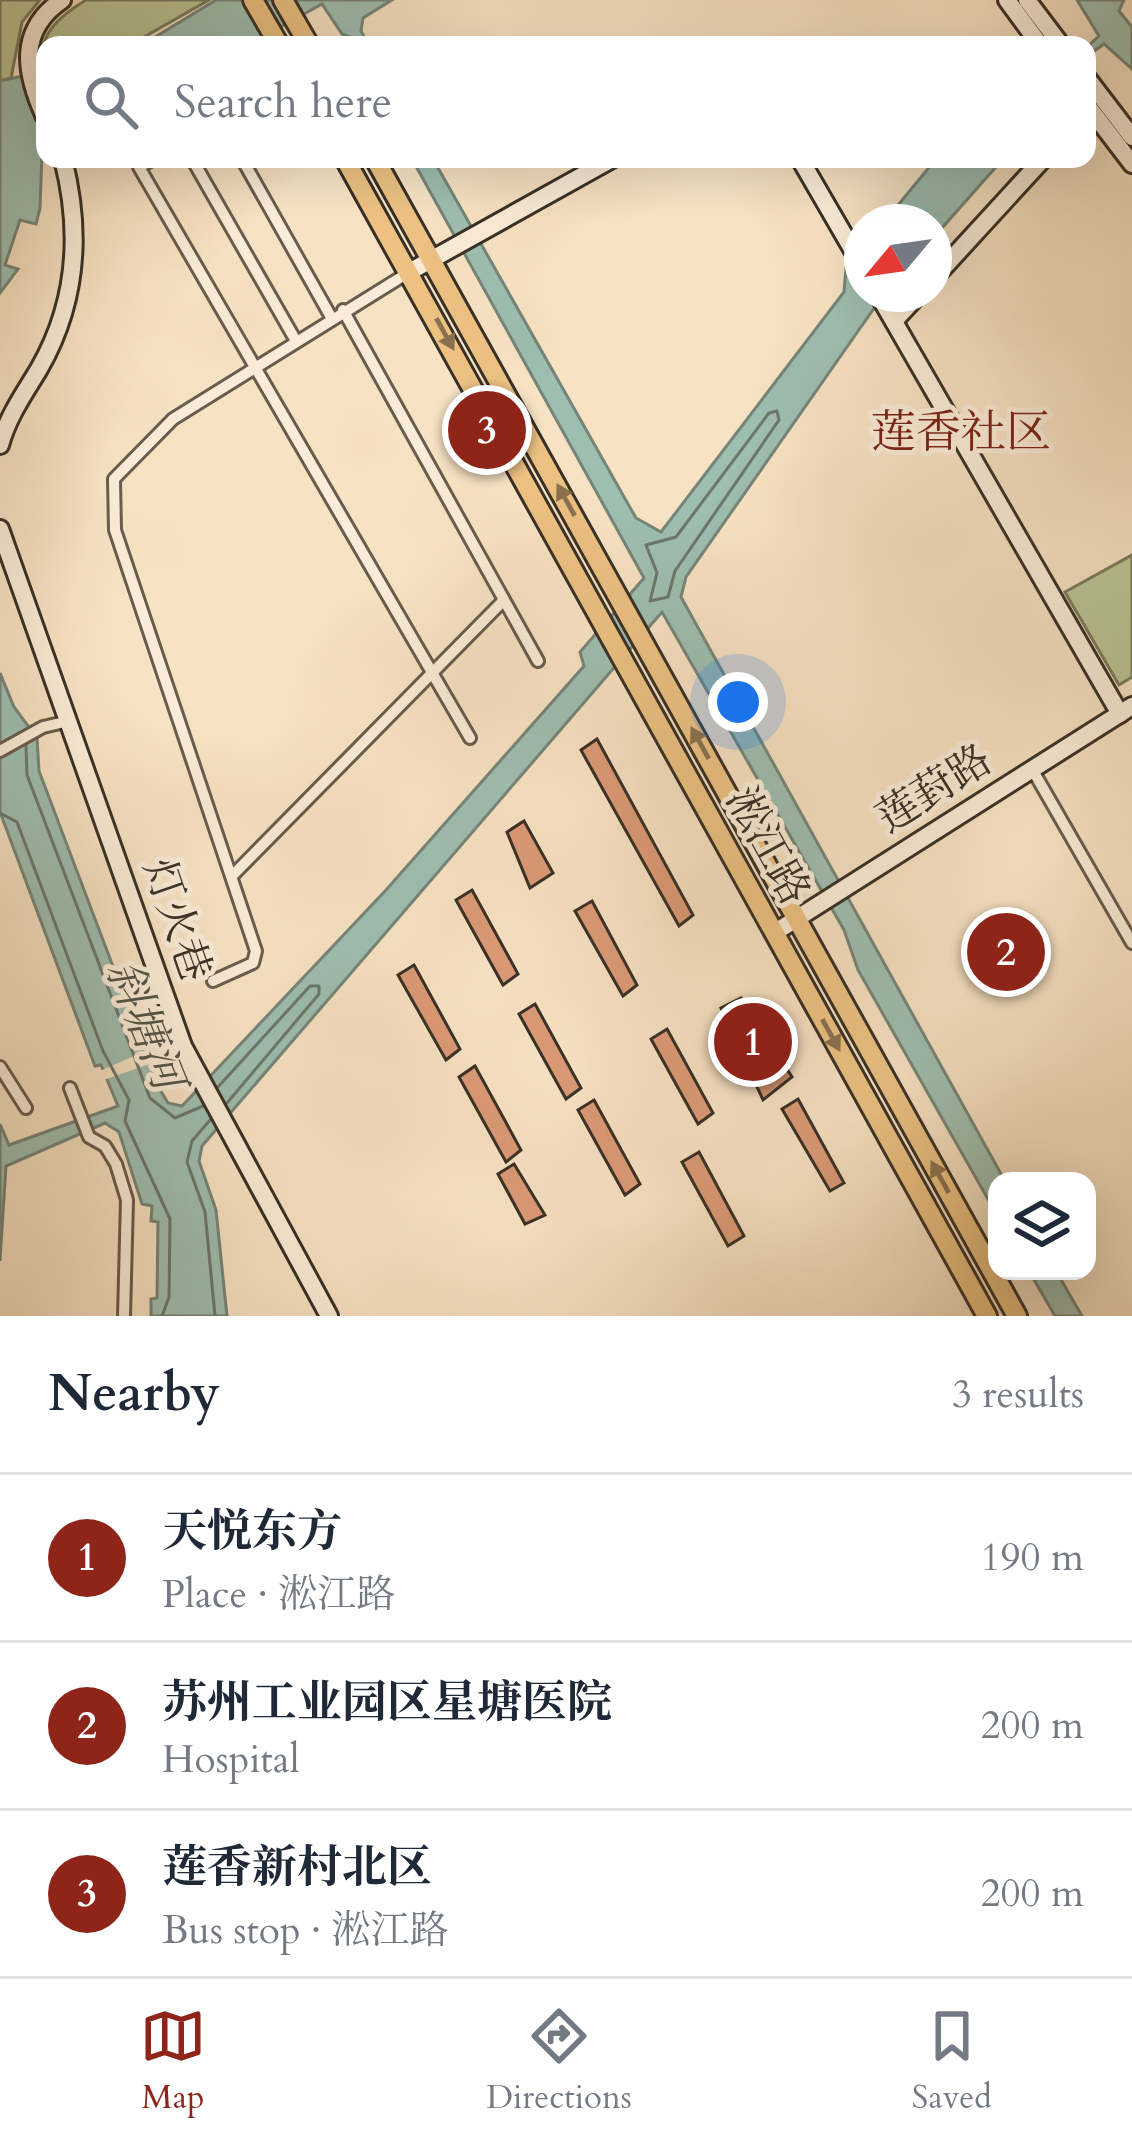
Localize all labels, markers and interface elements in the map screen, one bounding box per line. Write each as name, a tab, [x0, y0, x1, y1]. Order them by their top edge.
search box	[36, 36, 1096, 168]
icon: search	[78, 69, 144, 135]
text: Search here	[174, 72, 392, 133]
north arrow	[844, 204, 952, 312]
one-way arrow	[434, 316, 455, 351]
pin: 3	[448, 385, 526, 475]
district label: 莲香社区	[871, 402, 1051, 463]
one-way arrow	[556, 483, 577, 518]
your location	[708, 672, 768, 732]
one-way arrow	[690, 726, 711, 761]
street label: 莲葑路	[865, 731, 1003, 847]
street label: 淞江路	[713, 777, 823, 915]
street label: 灯火巷	[130, 851, 224, 989]
pin: 2	[967, 907, 1045, 997]
water label: 斜塘河	[91, 951, 201, 1105]
pin: 1	[714, 997, 792, 1087]
one-way arrow	[820, 1018, 841, 1052]
one-way arrow	[930, 1160, 951, 1194]
map controls	[988, 1172, 1096, 1280]
button: layers	[988, 1172, 1096, 1280]
text: Nearby	[48, 1359, 220, 1429]
text: 3 results	[952, 1368, 1084, 1421]
text: 天悦东方	[162, 1501, 342, 1562]
text: 1	[77, 1531, 97, 1584]
text: 190 m	[981, 1531, 1084, 1584]
text: Place · 淞江路	[162, 1568, 395, 1621]
text: 苏州工业园区星塘医院	[162, 1672, 612, 1733]
text: 2	[77, 1699, 97, 1752]
text: 200 m	[981, 1699, 1084, 1752]
text: Hospital	[162, 1733, 300, 1786]
text: 莲香新村北区	[162, 1837, 432, 1898]
text: 3	[77, 1867, 97, 1920]
text: 200 m	[981, 1867, 1084, 1920]
text: Bus stop · 淞江路	[162, 1904, 448, 1957]
tab: Map	[140, 2003, 206, 2120]
tab: Directions	[486, 2003, 632, 2120]
tab: Saved	[912, 2003, 992, 2120]

